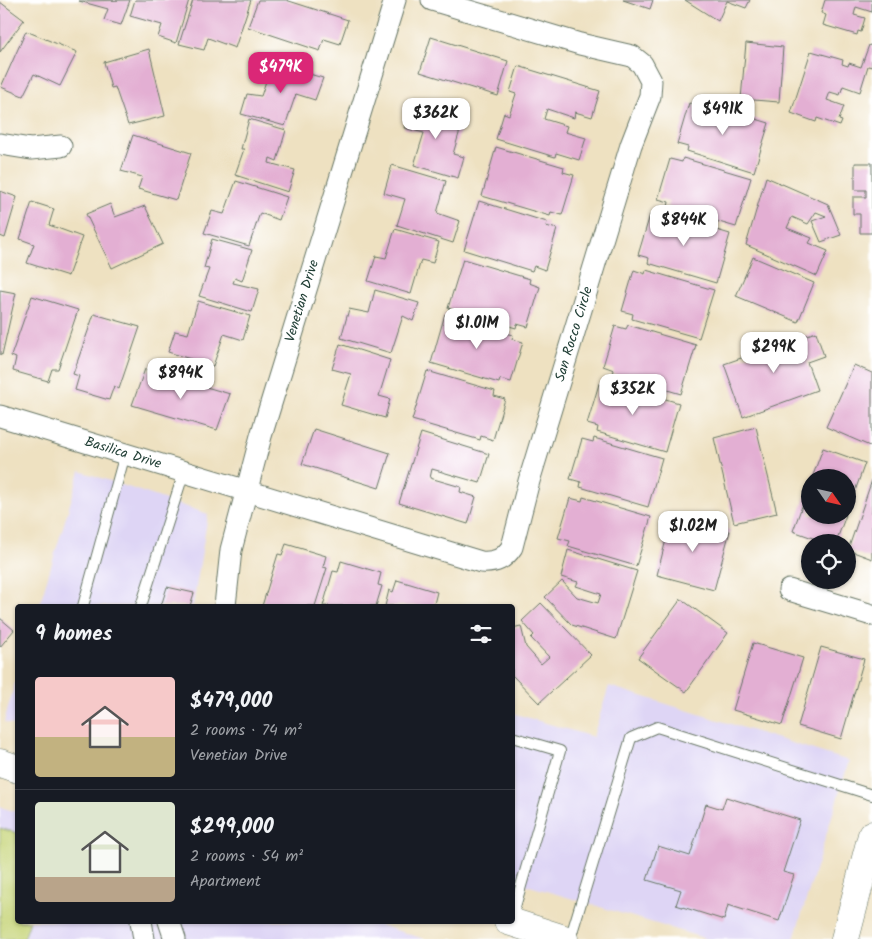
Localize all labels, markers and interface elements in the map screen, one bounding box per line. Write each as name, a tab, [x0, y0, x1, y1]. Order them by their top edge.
pin: $479K	[246, 52, 316, 94]
text: $479K	[259, 55, 303, 80]
pin: $491K	[688, 94, 758, 136]
text: $491K	[703, 97, 743, 122]
pin: $362K	[401, 98, 471, 140]
text: $362K	[413, 101, 459, 126]
pin: $844K	[649, 204, 719, 247]
text: $844K	[661, 208, 707, 233]
street label: Venetian Drive	[279, 256, 325, 345]
street label: San Rocco Circle	[549, 283, 599, 384]
pin: $1.01M	[436, 308, 518, 350]
text: $1.01M	[455, 311, 499, 336]
pin: $299K	[739, 332, 809, 374]
text: $299K	[752, 335, 796, 360]
pin: $894K	[146, 358, 216, 400]
text: $894K	[158, 361, 204, 386]
pin: $352K	[598, 374, 668, 416]
text: $352K	[610, 377, 656, 402]
street label: Basilica Drive	[82, 431, 165, 475]
north arrow	[801, 469, 856, 524]
map controls	[801, 469, 856, 589]
pin: $1.02M	[652, 510, 734, 553]
text: $1.02M	[669, 514, 717, 539]
button: locate	[801, 534, 856, 589]
text: 9 homes	[35, 618, 112, 651]
icon: filters	[467, 620, 495, 648]
text: $479,000	[190, 685, 272, 718]
icon: home	[75, 697, 135, 757]
text: 2 rooms · 74 m²	[190, 718, 302, 743]
text: Venetian Drive	[190, 743, 287, 768]
text: $299,000	[190, 811, 274, 844]
icon: home	[75, 822, 135, 882]
text: 2 rooms · 54 m²	[190, 844, 303, 869]
text: Apartment	[190, 869, 261, 894]

